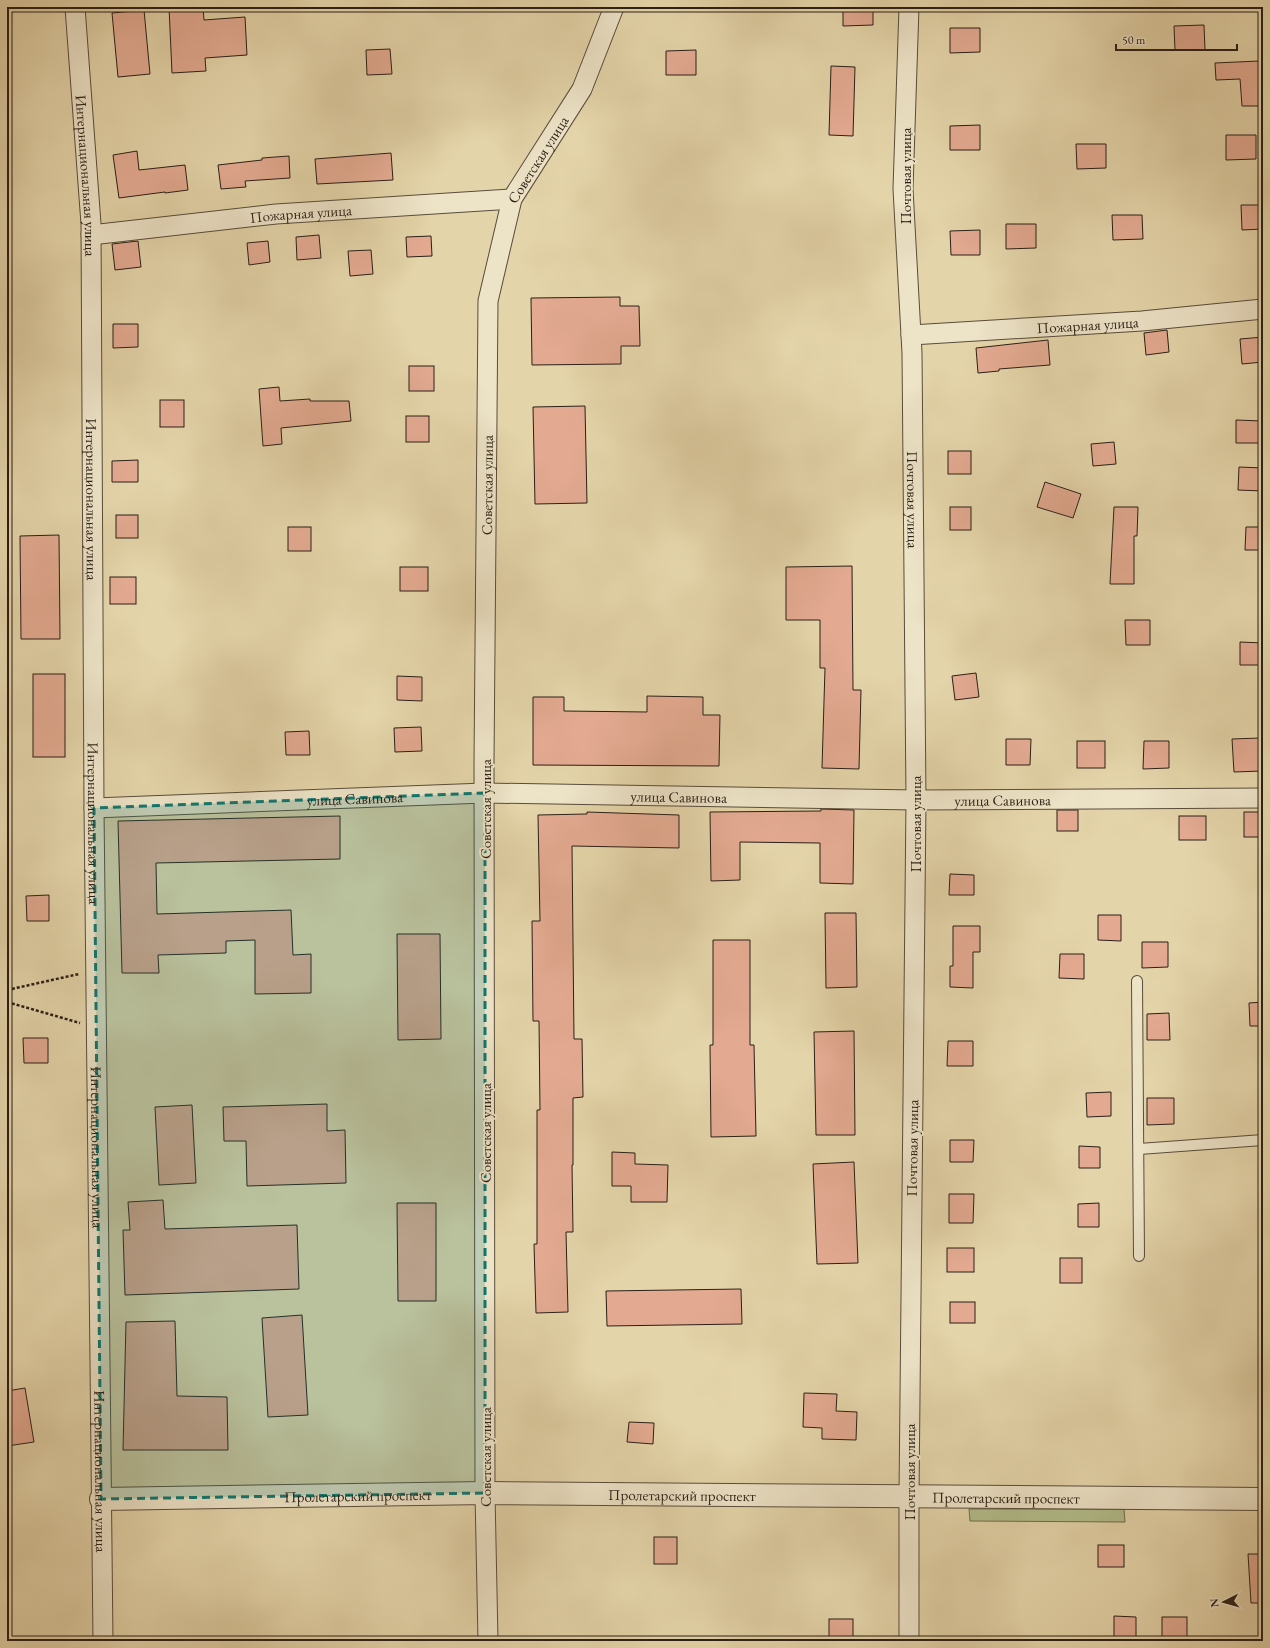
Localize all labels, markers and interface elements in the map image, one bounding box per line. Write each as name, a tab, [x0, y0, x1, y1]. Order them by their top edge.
scale bar	[1116, 26, 1237, 52]
text: 50 m	[1122, 32, 1146, 48]
street label: Интернациональная улица	[72, 94, 101, 257]
street label: Советская улица	[502, 112, 572, 207]
street label: Почтовая улица	[896, 127, 915, 225]
street label: Пожарная улица	[249, 200, 352, 226]
street label: Пожарная улица	[1036, 312, 1139, 337]
street label: Интернациональная улица	[82, 418, 102, 581]
street label: Советская улица	[476, 435, 496, 535]
street label: Почтовая улица	[903, 451, 923, 548]
street label: Интернациональная улица	[84, 742, 105, 905]
street label: Советская улица	[476, 759, 495, 859]
street label: Почтовая улица	[906, 775, 925, 873]
street label: улица Савинова	[630, 786, 727, 806]
street label: улица Савинова	[306, 787, 403, 809]
street label: улица Савинова	[954, 790, 1051, 809]
street label: Интернациональная улица	[87, 1066, 108, 1229]
street label: Советская улица	[476, 1083, 495, 1183]
street label: Почтовая улица	[902, 1099, 922, 1197]
street label: Интернациональная улица	[91, 1390, 112, 1553]
street label: Советская улица	[476, 1407, 495, 1507]
street label: Почтовая улица	[900, 1423, 919, 1521]
street label: Пролетарский проспект	[284, 1484, 432, 1506]
street label: Пролетарский проспект	[608, 1484, 756, 1505]
street label: Пролетарский проспект	[932, 1487, 1080, 1507]
north arrow	[1204, 1582, 1244, 1622]
text: N	[1207, 1598, 1221, 1608]

